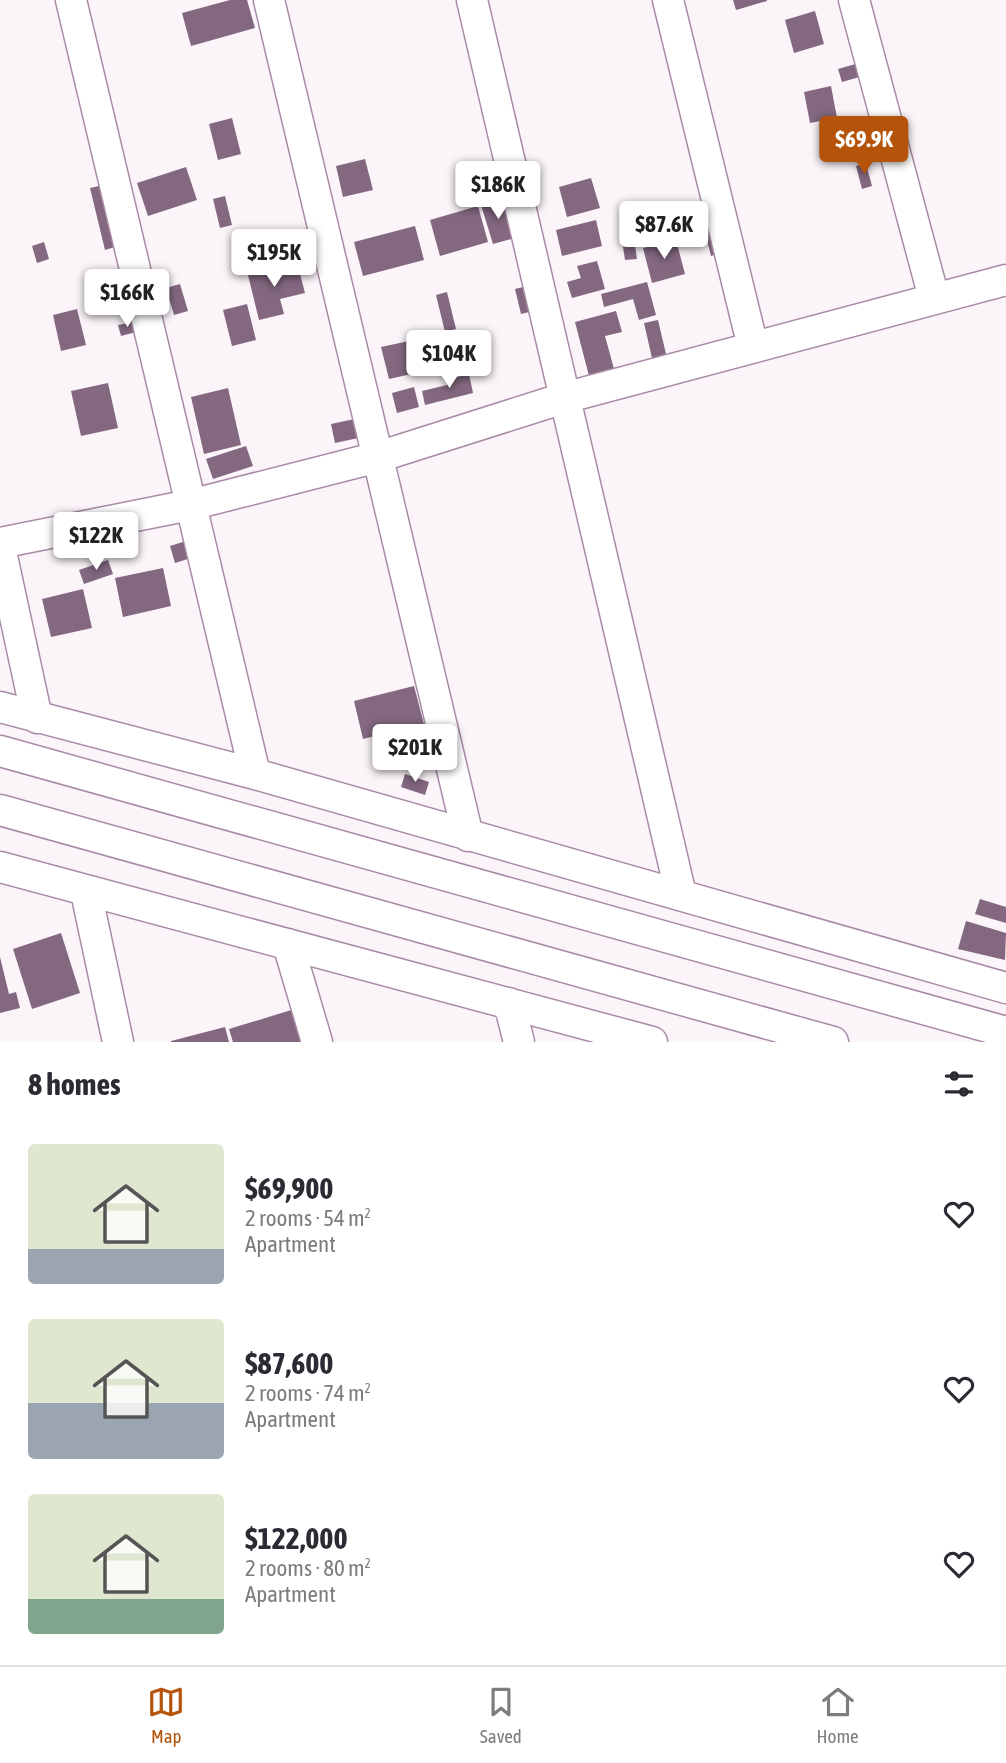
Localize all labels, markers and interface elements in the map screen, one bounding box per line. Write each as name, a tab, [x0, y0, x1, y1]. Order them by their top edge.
pin: $69.9K	[807, 116, 921, 176]
text: $69.9K	[835, 126, 893, 152]
pin: $186K	[449, 162, 547, 221]
text: $186K	[471, 171, 525, 197]
pin: $87.6K	[607, 202, 721, 261]
text: $87.6K	[635, 211, 693, 237]
pin: $195K	[225, 230, 323, 289]
text: $195K	[247, 239, 301, 265]
pin: $166K	[78, 270, 176, 329]
text: $166K	[100, 279, 154, 305]
pin: $104K	[400, 330, 498, 390]
text: $104K	[422, 340, 476, 366]
pin: $122K	[47, 512, 145, 572]
text: $122K	[69, 522, 123, 548]
pin: $201K	[366, 724, 464, 784]
text: $201K	[388, 734, 442, 760]
icon: filters	[940, 1065, 978, 1103]
text: 8 homes	[28, 1067, 121, 1101]
text: $69,900	[245, 1171, 333, 1205]
icon: home	[84, 1172, 168, 1256]
icon: heart	[940, 1195, 978, 1233]
text: 2 rooms · 54 m²	[245, 1205, 371, 1231]
text: Apartment	[245, 1231, 336, 1257]
text: $87,600	[245, 1346, 333, 1380]
icon: home	[84, 1347, 168, 1431]
icon: heart	[940, 1370, 978, 1408]
text: 2 rooms · 74 m²	[245, 1380, 371, 1406]
text: Apartment	[245, 1406, 336, 1432]
text: $122,000	[245, 1521, 348, 1555]
icon: home	[84, 1522, 168, 1606]
icon: heart	[940, 1545, 978, 1583]
text: 2 rooms · 80 m²	[245, 1555, 371, 1581]
text: Apartment	[245, 1581, 336, 1607]
tab: Map	[147, 1683, 185, 1747]
tab: Saved	[480, 1683, 522, 1747]
tab: Home	[816, 1683, 859, 1747]

